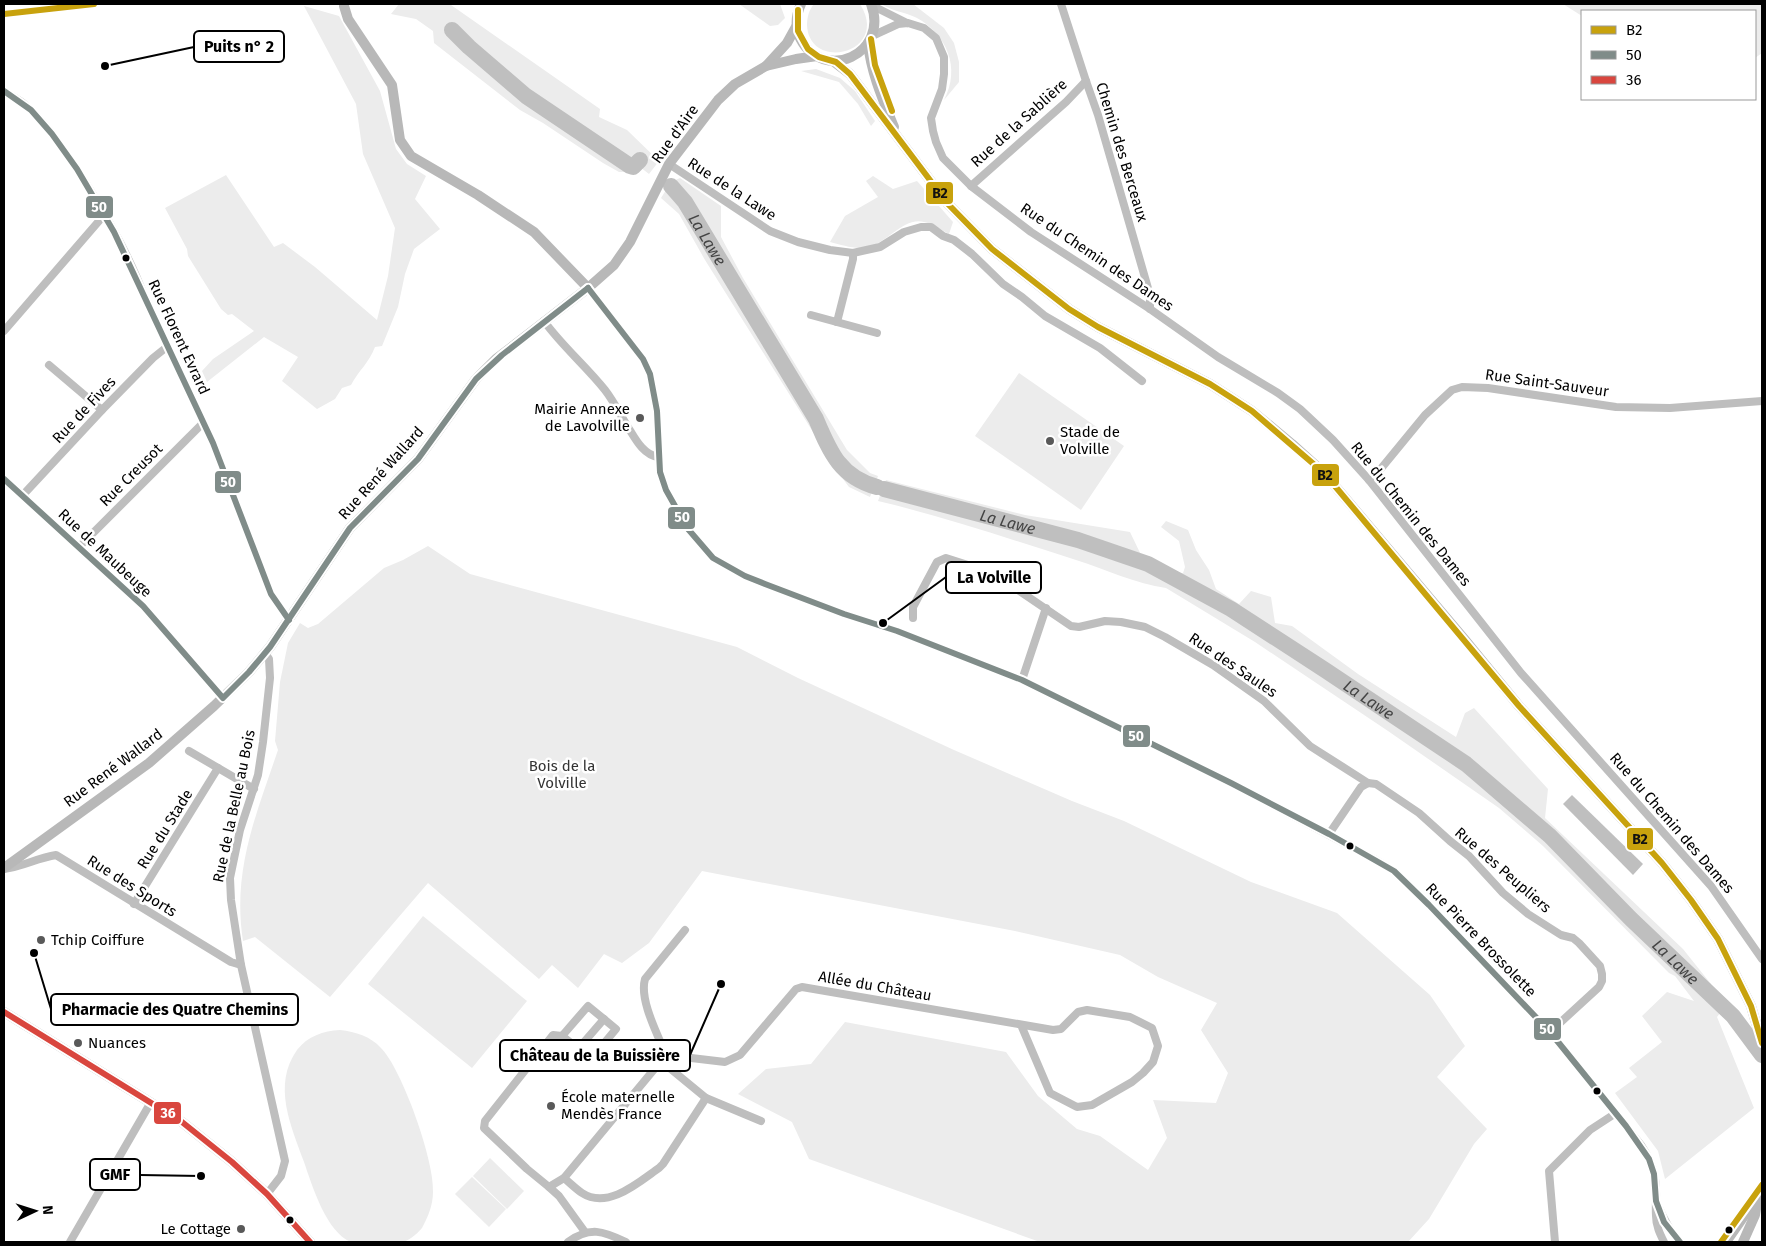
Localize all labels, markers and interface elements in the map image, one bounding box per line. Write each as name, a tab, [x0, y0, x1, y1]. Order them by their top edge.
legend	[1581, 10, 1756, 100]
text: B2	[1626, 21, 1642, 39]
callout: Puits n° 2	[194, 31, 284, 62]
text: Puits n° 2	[204, 37, 274, 56]
text: 50	[1626, 46, 1642, 64]
text: 36	[1626, 71, 1641, 89]
street label: Rue de la Sablière	[967, 75, 1071, 171]
street label: Chemin des Berceaux	[1092, 80, 1152, 225]
street label: Rue d'Aire	[648, 101, 702, 167]
street label: Rue de la Lawe	[684, 154, 780, 224]
line badge: B2	[925, 181, 954, 205]
text: B2	[932, 185, 948, 202]
line badge: 50	[85, 195, 114, 219]
text: 50	[91, 199, 107, 216]
street label: Rue du Chemin des Dames	[1017, 199, 1177, 315]
water label: La Lawe	[684, 210, 730, 269]
unlabelled marker	[121, 253, 131, 263]
street label: Rue Florent Evrard	[144, 277, 214, 397]
street label: Rue Saint-Sauveur	[1484, 365, 1610, 401]
street label: Rue de Fives	[49, 373, 119, 447]
place label: Mairie Annexe de Lavolville	[534, 400, 630, 435]
marker: Mairie Annexe de Lavolville	[634, 412, 646, 424]
street label: Rue René Wallard	[334, 423, 428, 523]
place label: Stade de Volville	[1060, 423, 1120, 458]
marker: Stade de Volville	[1044, 435, 1056, 447]
street label: Rue du Chemin des Dames	[1347, 438, 1475, 590]
street label: Rue Creusot	[96, 439, 167, 510]
line badge: B2	[1311, 463, 1340, 487]
text: B2	[1317, 467, 1333, 484]
line badge: 50	[214, 470, 242, 494]
text: 50	[220, 474, 236, 491]
street label: Rue de Maubeuge	[55, 505, 155, 601]
line badge: 50	[667, 506, 696, 530]
water label: La Lawe	[978, 506, 1038, 538]
text: 50	[674, 509, 690, 526]
callout: La Volville	[946, 562, 1041, 593]
text: La Volville	[957, 568, 1031, 587]
street label: Rue des Saules	[1185, 629, 1281, 701]
water label: La Lawe	[1340, 676, 1398, 723]
line badge: 50	[1122, 724, 1151, 748]
street label: Rue René Wallard	[60, 725, 166, 811]
street label: Rue de la Belle au Bois	[209, 728, 259, 884]
text: 50	[1128, 728, 1144, 745]
street label: Rue du Chemin des Dames	[1606, 749, 1738, 897]
park label: Bois de la Volville	[529, 757, 595, 792]
street label: Rue du Stade	[133, 786, 197, 872]
street label: Rue des Peupliers	[1451, 823, 1555, 917]
line badge: B2	[1626, 827, 1654, 851]
text: B2	[1632, 831, 1648, 848]
unlabelled marker	[1345, 841, 1355, 851]
street label: Rue des Sports	[84, 851, 180, 921]
street label: Rue Pierre Brossolette	[1422, 879, 1540, 1001]
place label: Tchip Coiffure	[51, 931, 144, 949]
marker: Tchip Coiffure	[35, 934, 47, 946]
water label: La Lawe	[1648, 935, 1703, 989]
street label: Allée du Château	[817, 967, 933, 1005]
callout: Pharmacie des Quatre Chemins	[51, 994, 298, 1025]
text: Pharmacie des Quatre Chemins	[62, 1000, 289, 1019]
line badge: 50	[1533, 1017, 1562, 1041]
text: 50	[1539, 1021, 1555, 1038]
place label: Nuances	[88, 1034, 146, 1052]
marker: Nuances	[72, 1037, 84, 1049]
callout: Château de la Buissière	[500, 1040, 690, 1071]
text: Château de la Buissière	[510, 1046, 680, 1065]
unlabelled marker	[1592, 1086, 1602, 1096]
place label: École maternelle Mendès France	[561, 1088, 675, 1123]
marker: École maternelle Mendès France	[545, 1100, 557, 1112]
line badge: 36	[153, 1101, 182, 1125]
text: 36	[159, 1105, 176, 1122]
callout: GMF	[90, 1159, 140, 1190]
text: GMF	[100, 1165, 131, 1184]
north arrow	[10, 1186, 60, 1236]
text: N	[39, 1205, 56, 1215]
unlabelled marker	[285, 1215, 295, 1225]
place label: Le Cottage	[160, 1220, 231, 1238]
marker: Le Cottage	[235, 1223, 247, 1235]
unlabelled marker	[1724, 1225, 1734, 1235]

